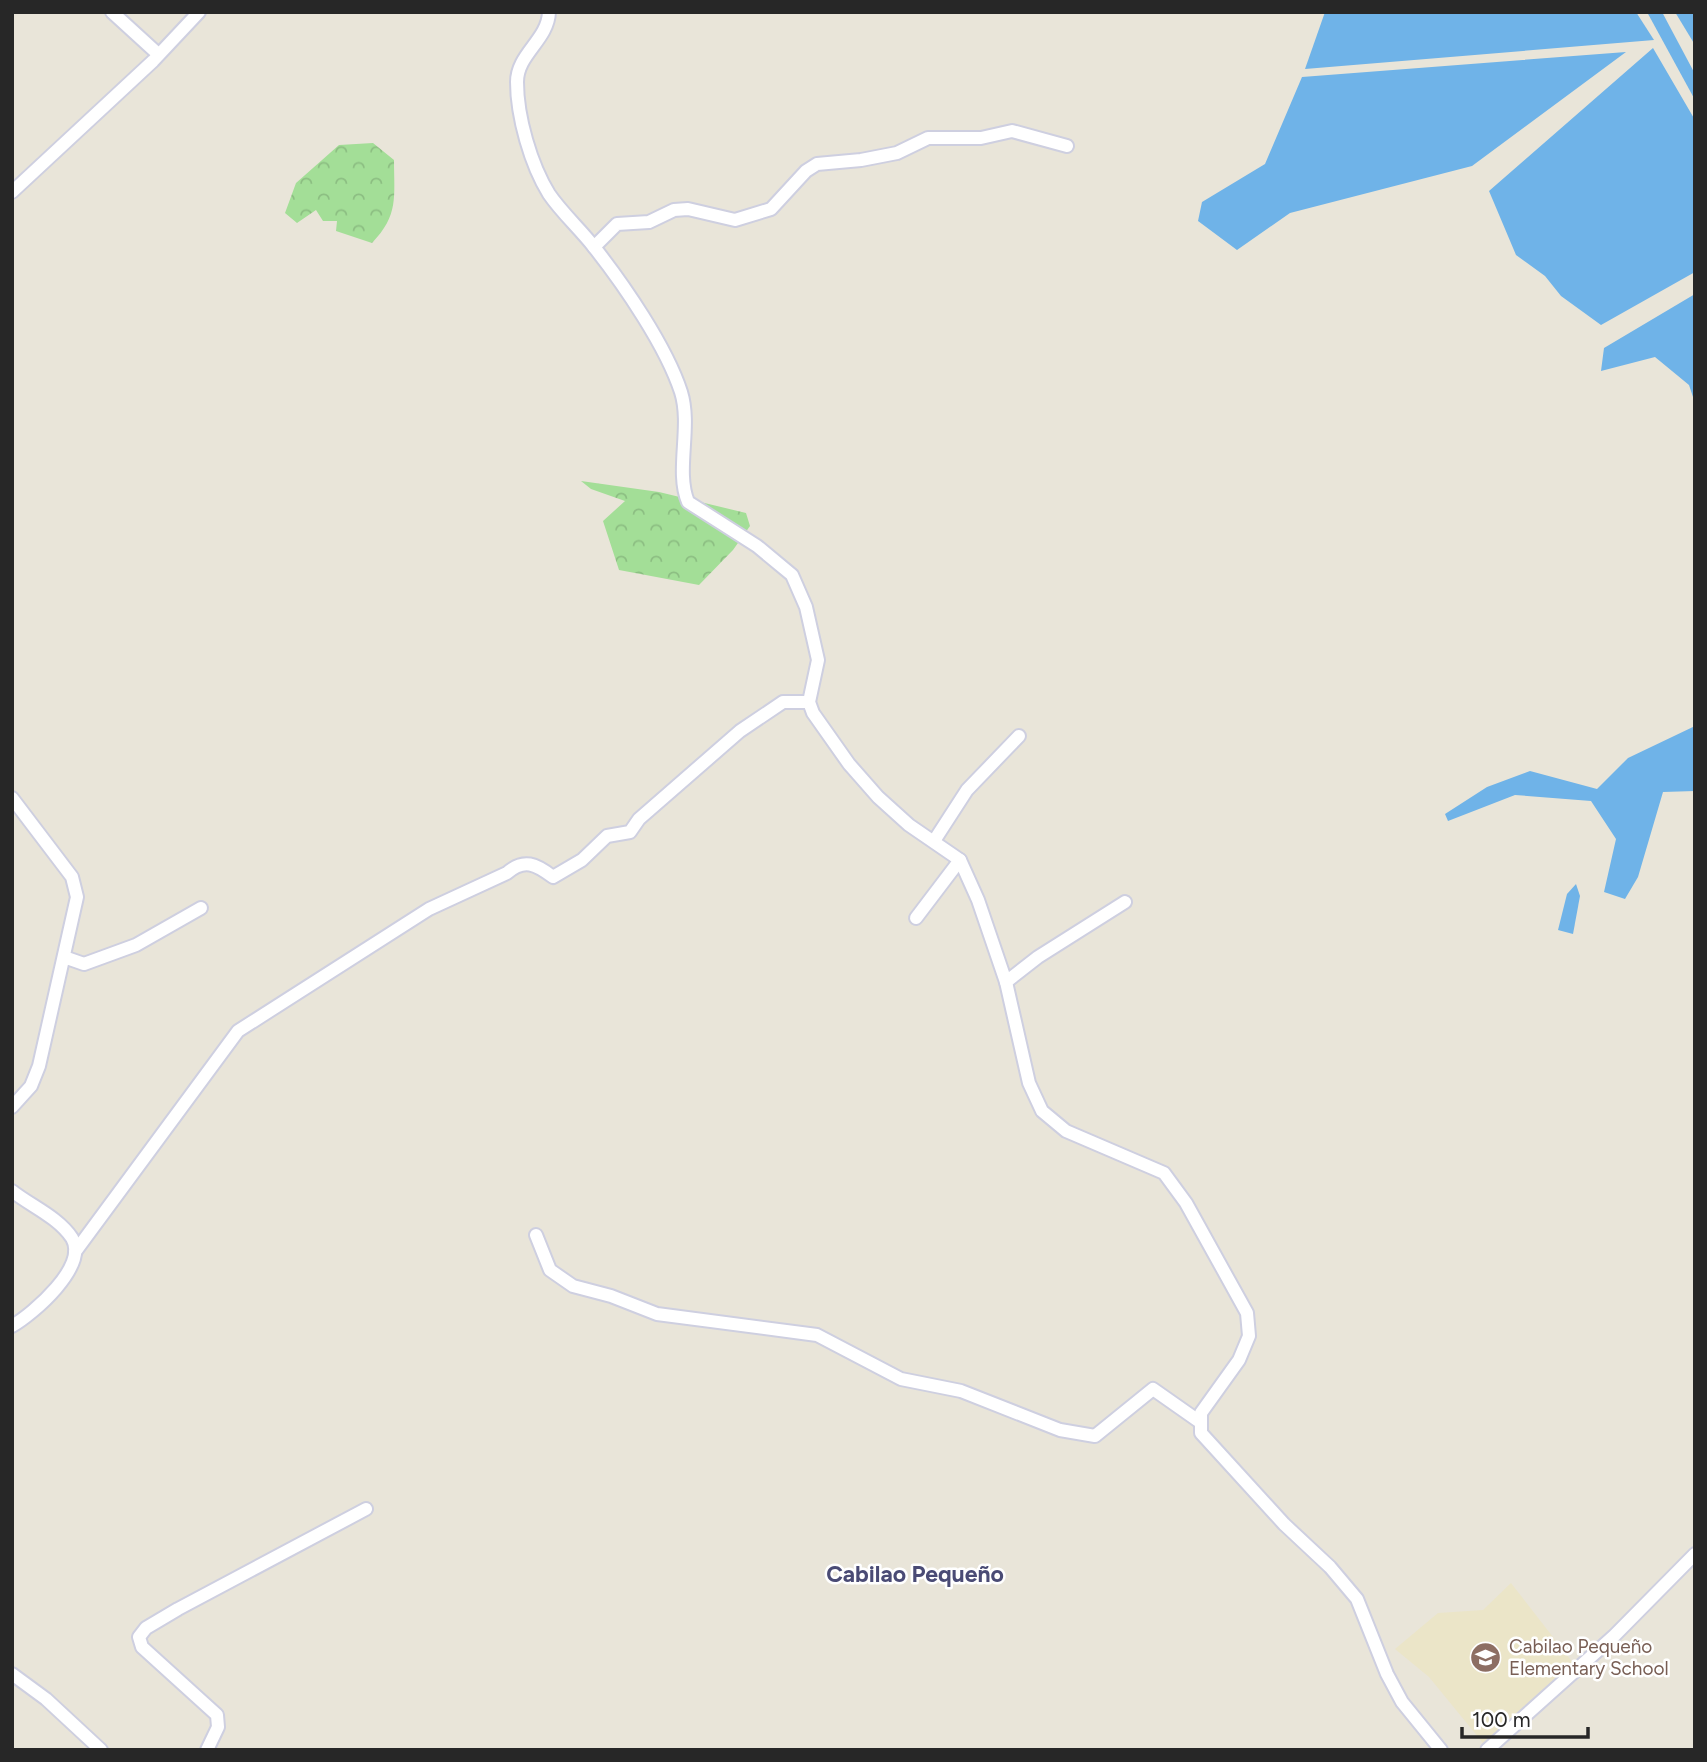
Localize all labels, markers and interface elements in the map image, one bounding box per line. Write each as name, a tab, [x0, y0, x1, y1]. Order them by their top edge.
district label: Cabilao Pequeño	[826, 1560, 1004, 1588]
place label: Cabilao Pequeño Elementary School	[1509, 1635, 1669, 1680]
school or university icon: Cabilao Pequeño Elementary School	[1469, 1640, 1503, 1674]
scale bar	[1462, 1696, 1588, 1740]
text: 100 m	[1472, 1707, 1531, 1732]

